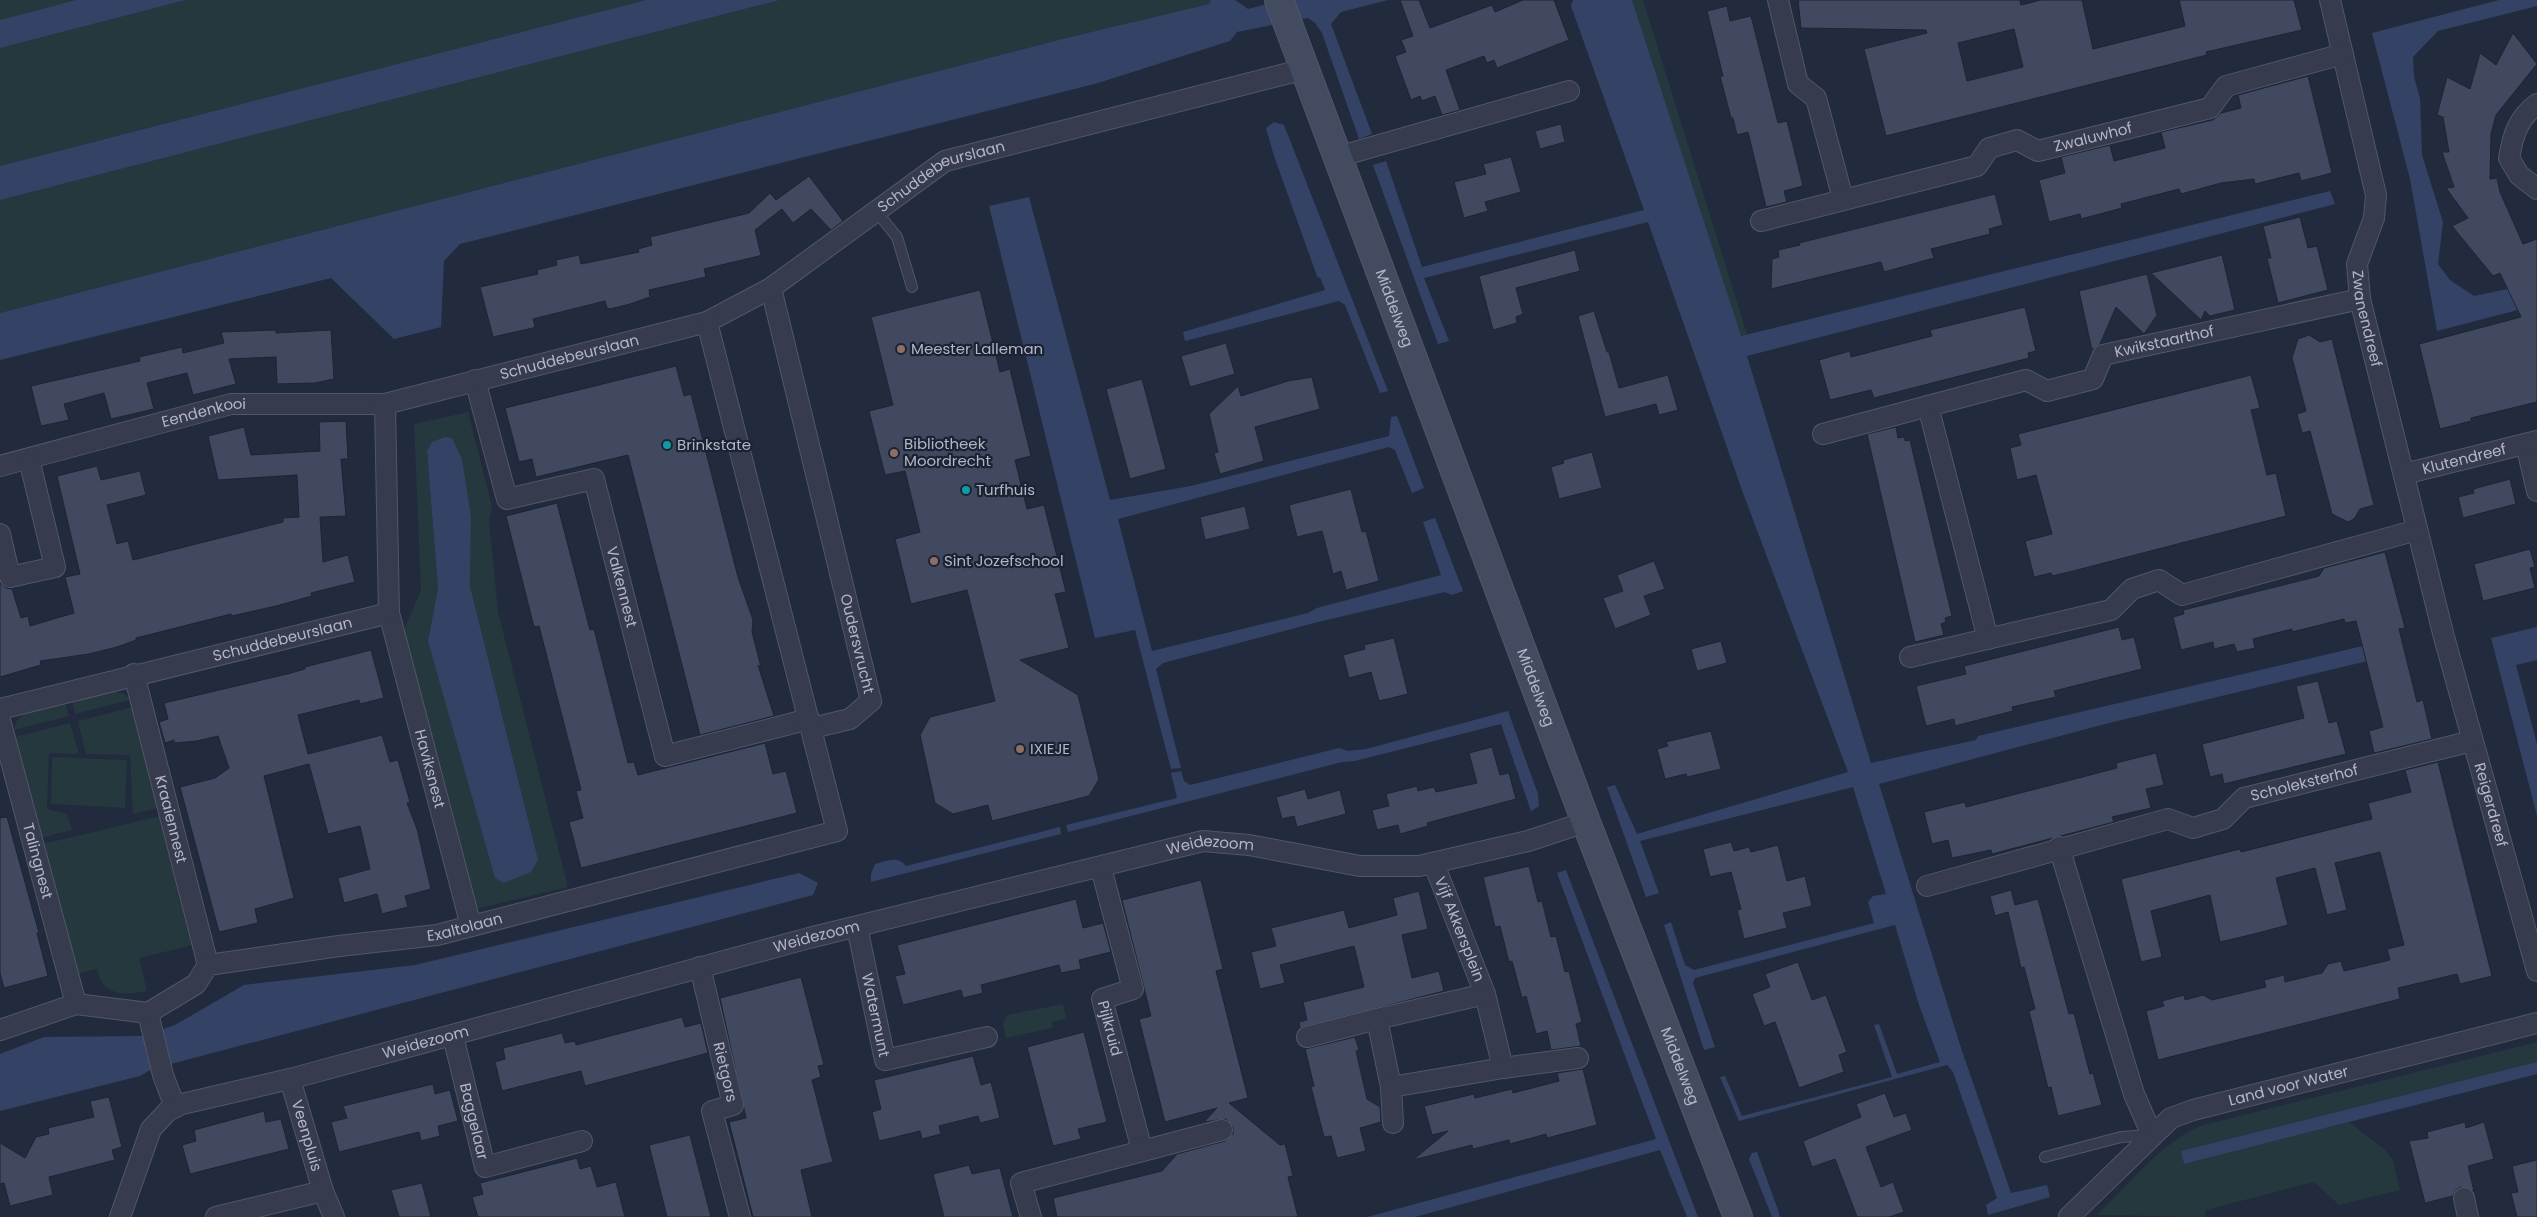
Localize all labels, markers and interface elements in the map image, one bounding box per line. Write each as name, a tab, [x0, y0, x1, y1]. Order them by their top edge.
street label: Zwaluwhof	[2051, 117, 2134, 157]
street label: Schuddebeurslaan	[873, 135, 1007, 217]
street label: Middelweg	[1370, 266, 1419, 350]
street label: Zwanendreef	[2348, 269, 2387, 369]
street label: Kwikstaarthof	[2112, 320, 2216, 362]
street label: Schuddebeurslaan	[497, 329, 641, 384]
place label: Meester Lalleman	[911, 338, 1043, 359]
marker: Meester Lalleman	[895, 343, 907, 355]
street label: Eendenkooi	[159, 393, 246, 432]
place label: Bibliotheek Moordrecht	[904, 433, 991, 471]
place label: Brinkstate	[677, 434, 751, 455]
street label: Klutendreef	[2420, 438, 2508, 479]
marker: Brinkstate	[661, 439, 673, 451]
marker: Bibliotheek Moordrecht	[888, 447, 900, 459]
place label: Turfhuis	[976, 479, 1035, 500]
marker: Turfhuis	[960, 484, 972, 496]
street label: Valkennest	[602, 544, 643, 630]
place label: Sint Jozefschool	[944, 550, 1064, 571]
marker: Sint Jozefschool	[928, 555, 940, 567]
street label: Oudersvrucht	[835, 591, 880, 696]
street label: Schuddebeurslaan	[211, 611, 354, 666]
street label: Middelweg	[1512, 645, 1560, 729]
street label: Haviksnest	[410, 727, 451, 810]
place label: IXIEJE	[1030, 738, 1070, 759]
marker: IXIEJE	[1014, 743, 1026, 755]
street label: Scholeksterhof	[2248, 759, 2360, 806]
street label: Reigerdreef	[2469, 760, 2513, 849]
street label: Kraaiennest	[150, 773, 193, 865]
street label: Talingnest	[18, 821, 58, 901]
street label: Weidezoom	[1164, 830, 1255, 860]
street label: Vijf Akkersplein	[1430, 873, 1490, 985]
street label: Exaltolaan	[426, 907, 505, 946]
street label: Weidezoom	[771, 915, 862, 957]
street label: Watermunt	[857, 971, 895, 1059]
street label: Pijlkruid	[1093, 998, 1128, 1058]
street label: Weidezoom	[380, 1020, 471, 1063]
street label: Middelweg	[1656, 1024, 1705, 1108]
street label: Rietgors	[708, 1040, 743, 1104]
street label: Land voor Water	[2226, 1060, 2351, 1111]
street label: Baggelaar	[455, 1081, 494, 1162]
street label: Veenpluis	[287, 1097, 328, 1174]

